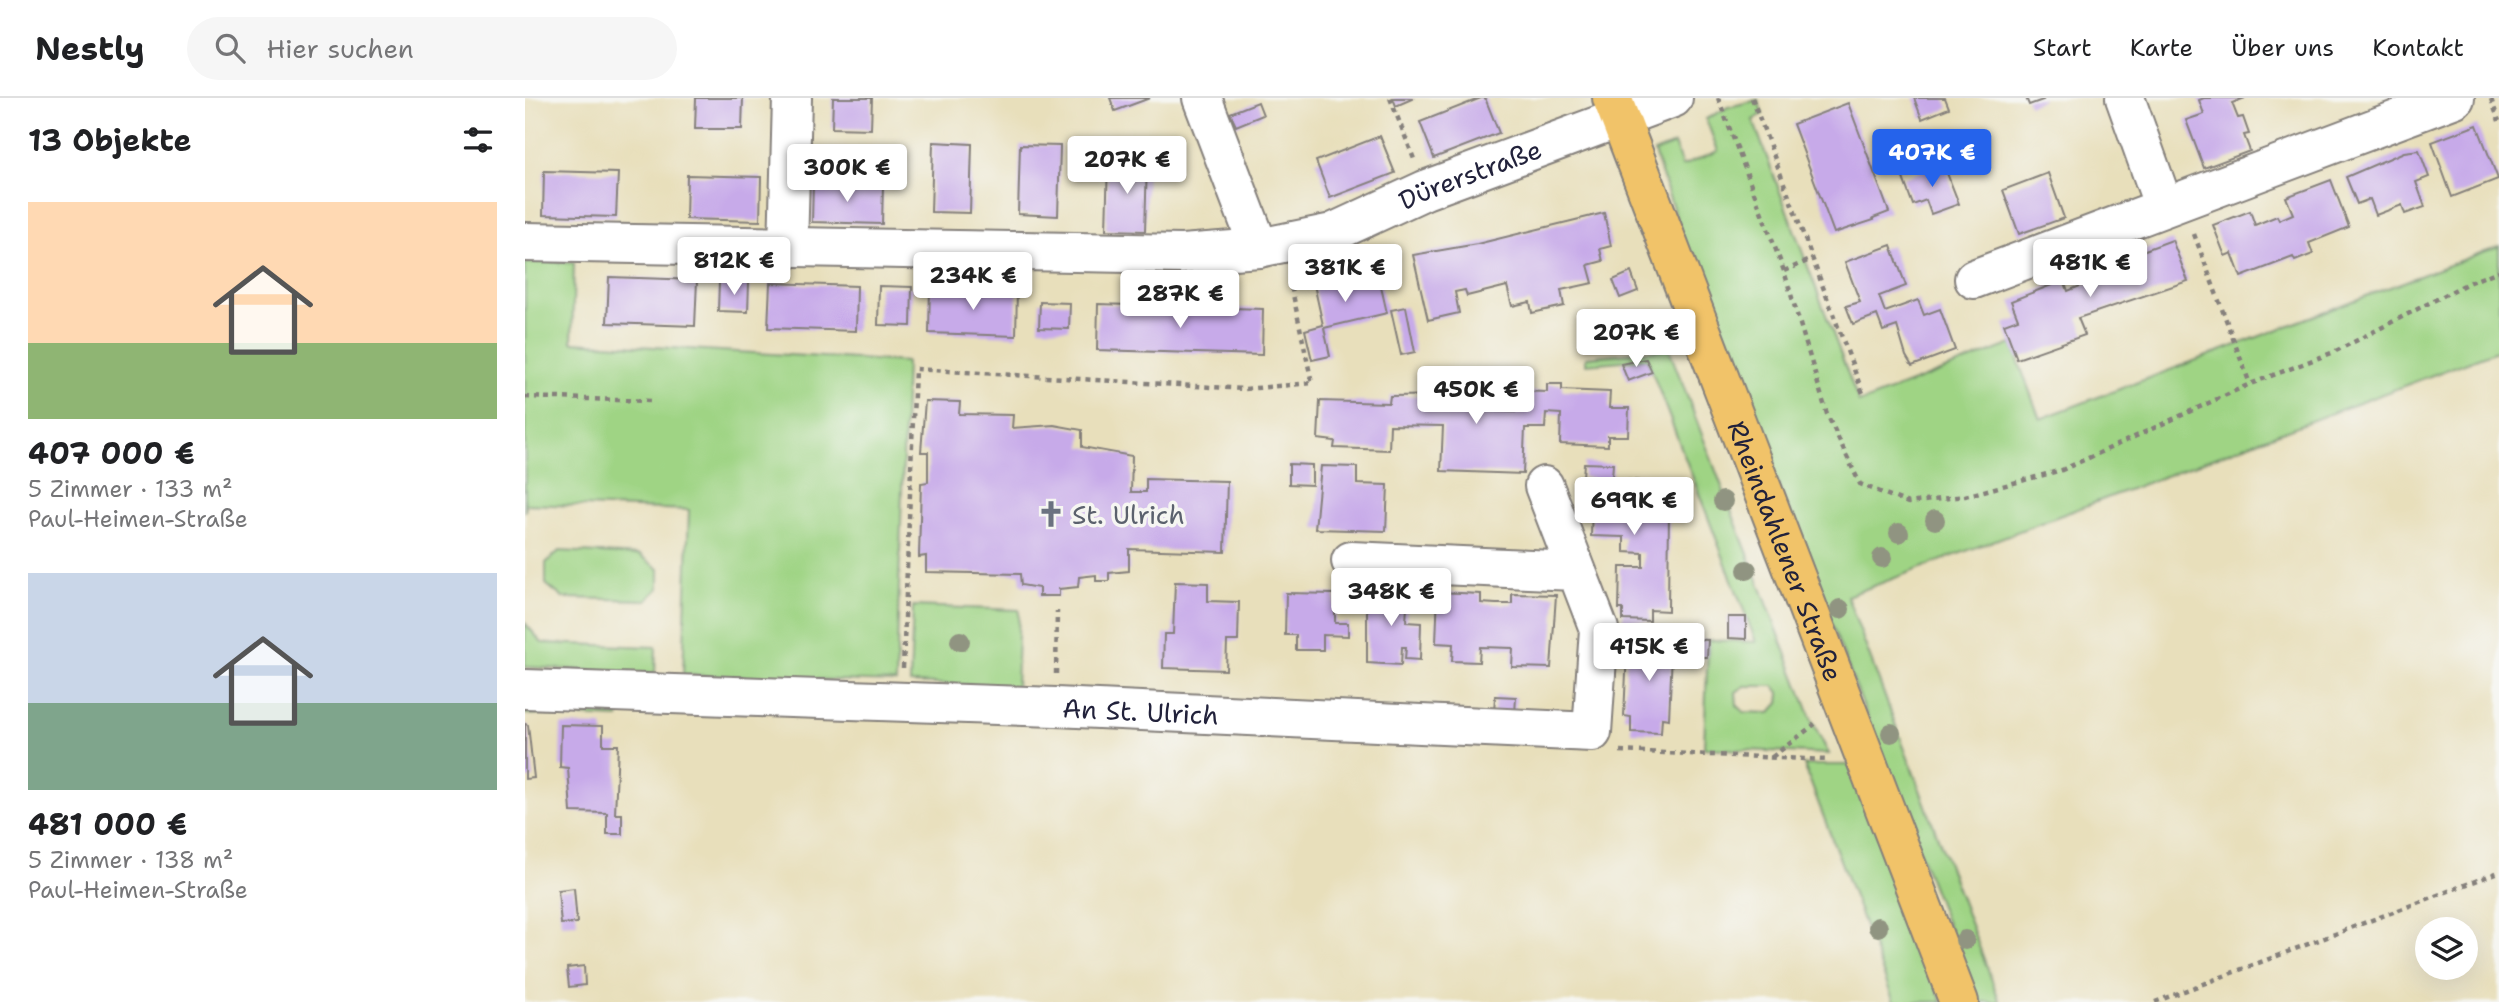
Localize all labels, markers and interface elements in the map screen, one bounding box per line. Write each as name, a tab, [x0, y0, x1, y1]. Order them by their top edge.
search box	[187, 17, 677, 80]
text: Nestly	[35, 26, 145, 71]
icon: search	[211, 29, 249, 67]
text: Hier suchen	[267, 31, 414, 66]
text: Start	[2033, 32, 2092, 64]
text: Karte	[2130, 32, 2193, 64]
text: Über uns	[2231, 32, 2334, 64]
text: Kontakt	[2372, 32, 2464, 64]
text: 13 Objekte	[28, 120, 191, 161]
icon: filters	[459, 121, 497, 159]
pin: 407K €	[1875, 130, 1989, 189]
street label: Dürerstraße	[1393, 131, 1546, 217]
pin: 207K €	[1070, 136, 1184, 196]
text: 407K €	[1888, 137, 1976, 167]
pin: 300K €	[790, 144, 904, 204]
text: 207K €	[1083, 144, 1171, 174]
text: 300K €	[803, 152, 891, 182]
pin: 812K €	[677, 238, 791, 297]
pin: 481K €	[2033, 240, 2147, 299]
pin: 381K €	[1288, 244, 1402, 304]
text: 812K €	[693, 245, 775, 275]
icon: home	[200, 247, 326, 373]
text: 481K €	[2049, 247, 2131, 277]
pin: 234K €	[916, 252, 1030, 312]
text: 381K €	[1304, 252, 1386, 282]
text: 234K €	[929, 260, 1017, 290]
pin: 287K €	[1123, 271, 1237, 330]
text: 287K €	[1136, 278, 1224, 308]
pin: 207K €	[1579, 310, 1693, 369]
text: 207K €	[1592, 317, 1680, 347]
pin: 450K €	[1419, 366, 1533, 426]
text: 450K €	[1433, 374, 1519, 404]
street label: Rheindahlener Straße	[1720, 415, 1852, 686]
text: 407 000 €	[28, 433, 195, 474]
text: 5 Zimmer · 133 m²	[28, 474, 233, 504]
pin: 699K €	[1577, 478, 1691, 537]
text: 699K €	[1591, 485, 1677, 515]
place label: St. Ulrich	[1072, 497, 1185, 532]
church icon: St. Ulrich	[1036, 499, 1066, 529]
text: Paul-Heimen-Straße	[28, 504, 248, 534]
pin: 348K €	[1334, 568, 1448, 628]
text: 348K €	[1347, 576, 1435, 606]
icon: home	[200, 618, 326, 744]
pin: 415K €	[1592, 624, 1706, 683]
text: 415K €	[1609, 631, 1689, 661]
street label: An St. Ulrich	[1062, 690, 1220, 732]
text: 481 000 €	[28, 804, 187, 845]
text: 5 Zimmer · 138 m²	[28, 845, 233, 875]
text: Paul-Heimen-Straße	[28, 875, 248, 905]
map controls	[2415, 917, 2478, 980]
button: layers	[2415, 917, 2478, 980]

